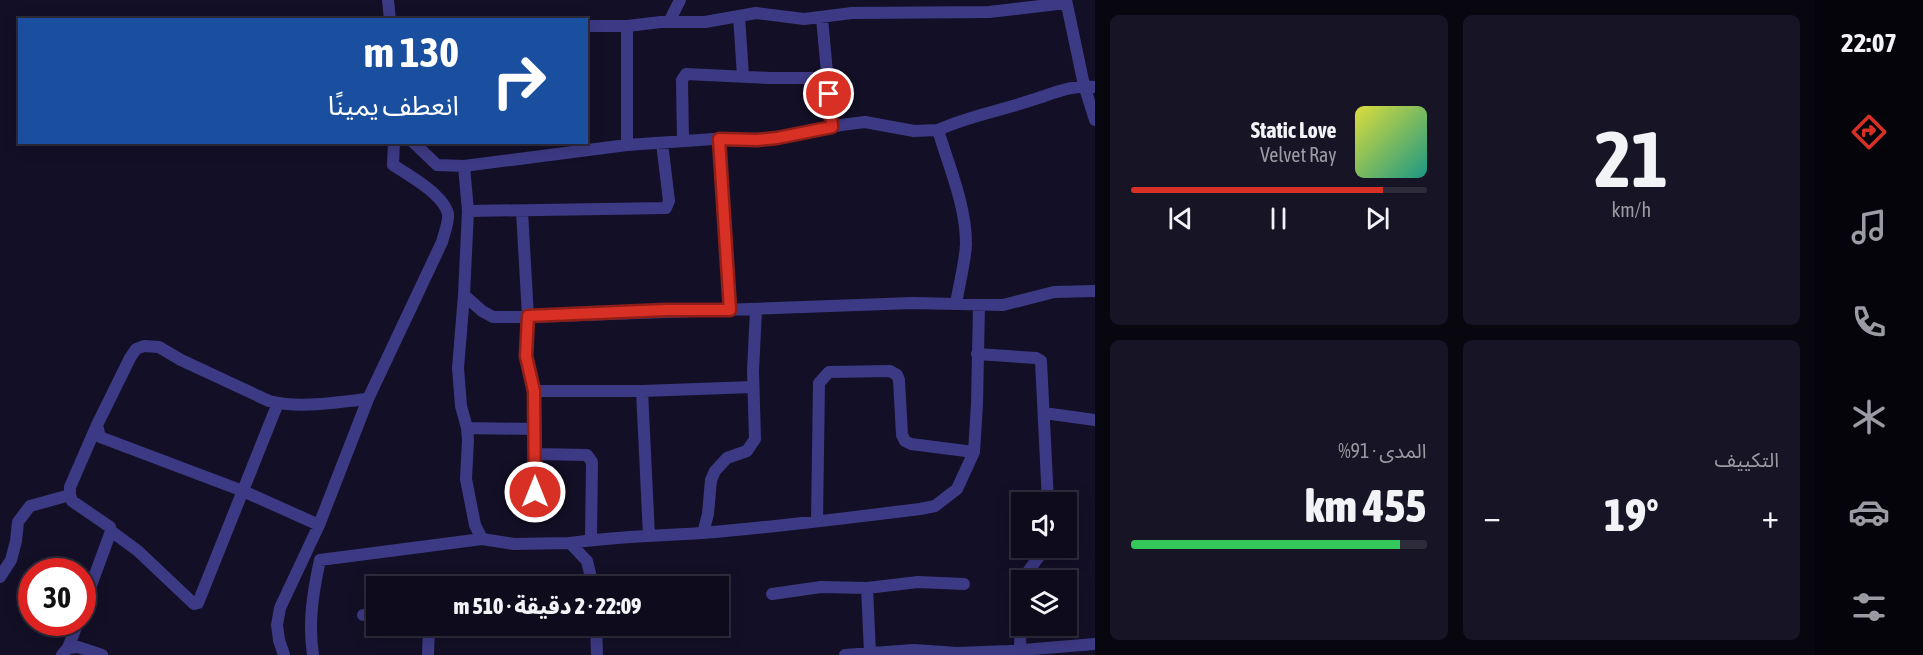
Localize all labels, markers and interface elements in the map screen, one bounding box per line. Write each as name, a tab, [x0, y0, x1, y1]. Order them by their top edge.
text: 22:07	[1841, 27, 1897, 58]
text: 130 m	[364, 28, 459, 76]
icon: right	[480, 42, 558, 120]
pin	[803, 68, 854, 119]
icon: arrive	[812, 77, 845, 110]
text: انعطف يمينًا	[328, 90, 459, 121]
icon: directions	[1848, 111, 1890, 153]
text: 21	[1595, 114, 1668, 204]
text: Static Love	[1251, 117, 1337, 143]
text: Velvet Ray	[1260, 143, 1337, 166]
text: km/h	[1611, 198, 1651, 221]
icon: previous	[1164, 202, 1197, 235]
icon: pause	[1262, 202, 1295, 235]
icon: next	[1361, 202, 1394, 235]
icon: music	[1848, 206, 1890, 248]
icon: phone	[1848, 301, 1890, 343]
icon: climate	[1848, 396, 1890, 438]
text: المدى · 91%	[1338, 439, 1427, 462]
text: التكييف	[1715, 448, 1779, 471]
position arrow	[503, 460, 567, 524]
text: 455 km	[1305, 480, 1427, 532]
text: 19°	[1604, 489, 1659, 541]
icon: car	[1848, 491, 1890, 533]
map controls	[1011, 492, 1077, 636]
button: sound	[1011, 492, 1077, 558]
text: −	[1484, 497, 1501, 535]
text: +	[1762, 497, 1779, 535]
speed limit sign: 30	[18, 558, 96, 636]
button: layers	[1011, 570, 1077, 636]
icon: filters	[1848, 586, 1890, 628]
text: 22:09 · 2 دقيقة · 510 m	[454, 593, 641, 619]

